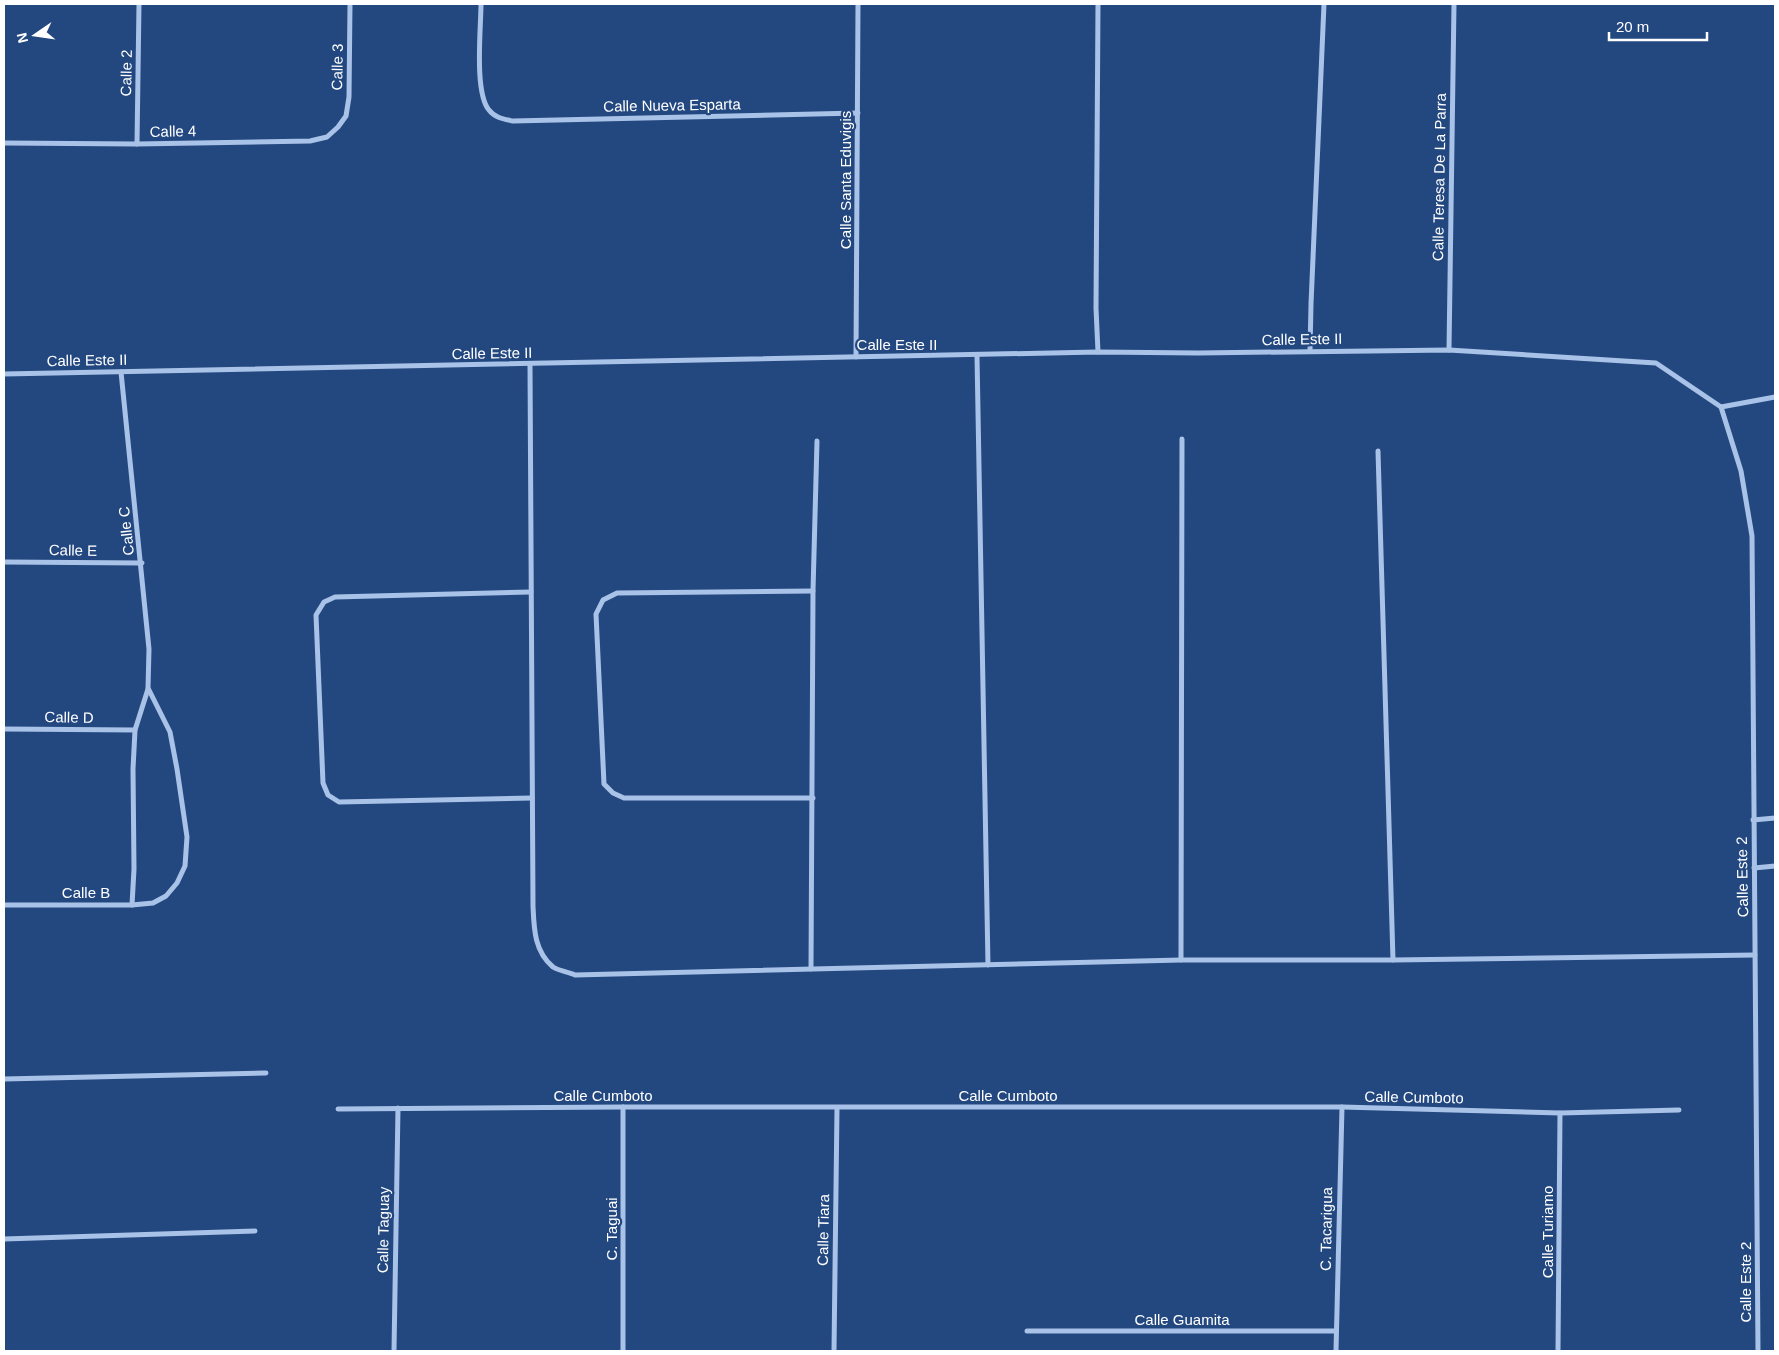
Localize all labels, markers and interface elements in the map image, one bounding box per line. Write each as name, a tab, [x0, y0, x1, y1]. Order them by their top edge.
north arrow	[10, 10, 60, 60]
scale bar	[1609, 10, 1706, 42]
text: 20 m	[1616, 18, 1649, 35]
text: N	[13, 31, 31, 45]
street label: Calle 3	[328, 44, 346, 90]
street label: Calle 2	[117, 50, 135, 96]
street label: Calle Teresa De La Parra	[1429, 92, 1449, 261]
street label: Calle Nueva Esparta	[603, 95, 742, 115]
street label: Calle Santa Eduvigis	[837, 111, 854, 249]
street label: Calle 4	[150, 122, 196, 140]
street label: Calle Este II	[1261, 330, 1343, 348]
street label: Calle Este II	[857, 336, 937, 353]
street label: Calle Este II	[451, 344, 533, 362]
street label: Calle Este II	[46, 351, 128, 369]
street label: Calle C	[115, 505, 137, 556]
street label: Calle E	[49, 541, 97, 559]
street label: Calle D	[44, 708, 94, 726]
street label: Calle Este 2	[1733, 836, 1751, 918]
street label: Calle B	[62, 884, 110, 901]
street label: Calle Cumboto	[553, 1087, 653, 1104]
street label: Calle Cumboto	[958, 1087, 1058, 1104]
street label: Calle Cumboto	[1364, 1088, 1464, 1106]
street label: Calle Taguay	[374, 1186, 392, 1273]
street label: C. Tacarigua	[1317, 1186, 1335, 1271]
street label: Calle Turiamo	[1539, 1186, 1556, 1278]
street label: Calle Tiara	[814, 1193, 832, 1266]
street label: C. Taguai	[603, 1197, 620, 1261]
street label: Calle Este 2	[1737, 1242, 1754, 1322]
street label: Calle Guamita	[1134, 1311, 1230, 1328]

